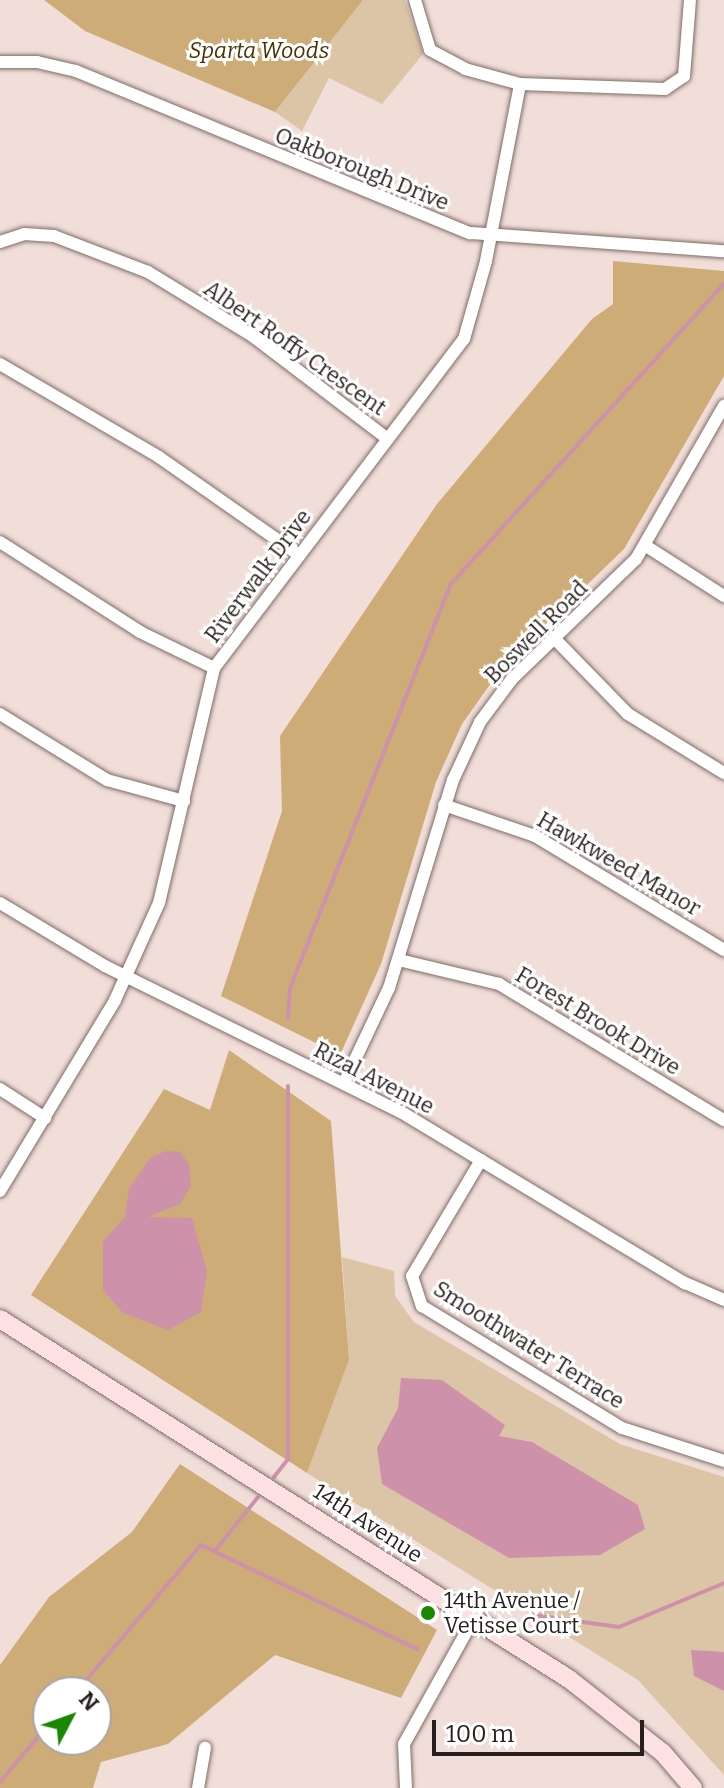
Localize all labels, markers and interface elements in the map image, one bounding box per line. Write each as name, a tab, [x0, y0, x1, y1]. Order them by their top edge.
park label: Sparta Woods	[189, 38, 329, 64]
street label: Oakborough Drive	[271, 122, 453, 216]
street label: Albert Roffy Crescent	[199, 275, 391, 421]
street label: Riverwalk Drive	[199, 504, 317, 648]
street label: Boswell Road	[479, 575, 593, 689]
street label: Hawkweed Manor	[533, 806, 705, 922]
street label: Forest Brook Drive	[511, 961, 685, 1081]
street label: Rizal Avenue	[309, 1036, 439, 1120]
street label: Smoothwater Terrace	[429, 1276, 629, 1414]
street label: 14th Avenue	[308, 1478, 428, 1568]
place label: 14th Avenue / Vetisse Court	[444, 1587, 580, 1638]
marker: 14th Avenue / Vetisse Court	[419, 1604, 437, 1622]
north arrow	[32, 1676, 112, 1756]
text: N	[73, 1686, 105, 1716]
scale bar	[436, 1704, 648, 1754]
text: 100 m	[446, 1720, 514, 1748]

